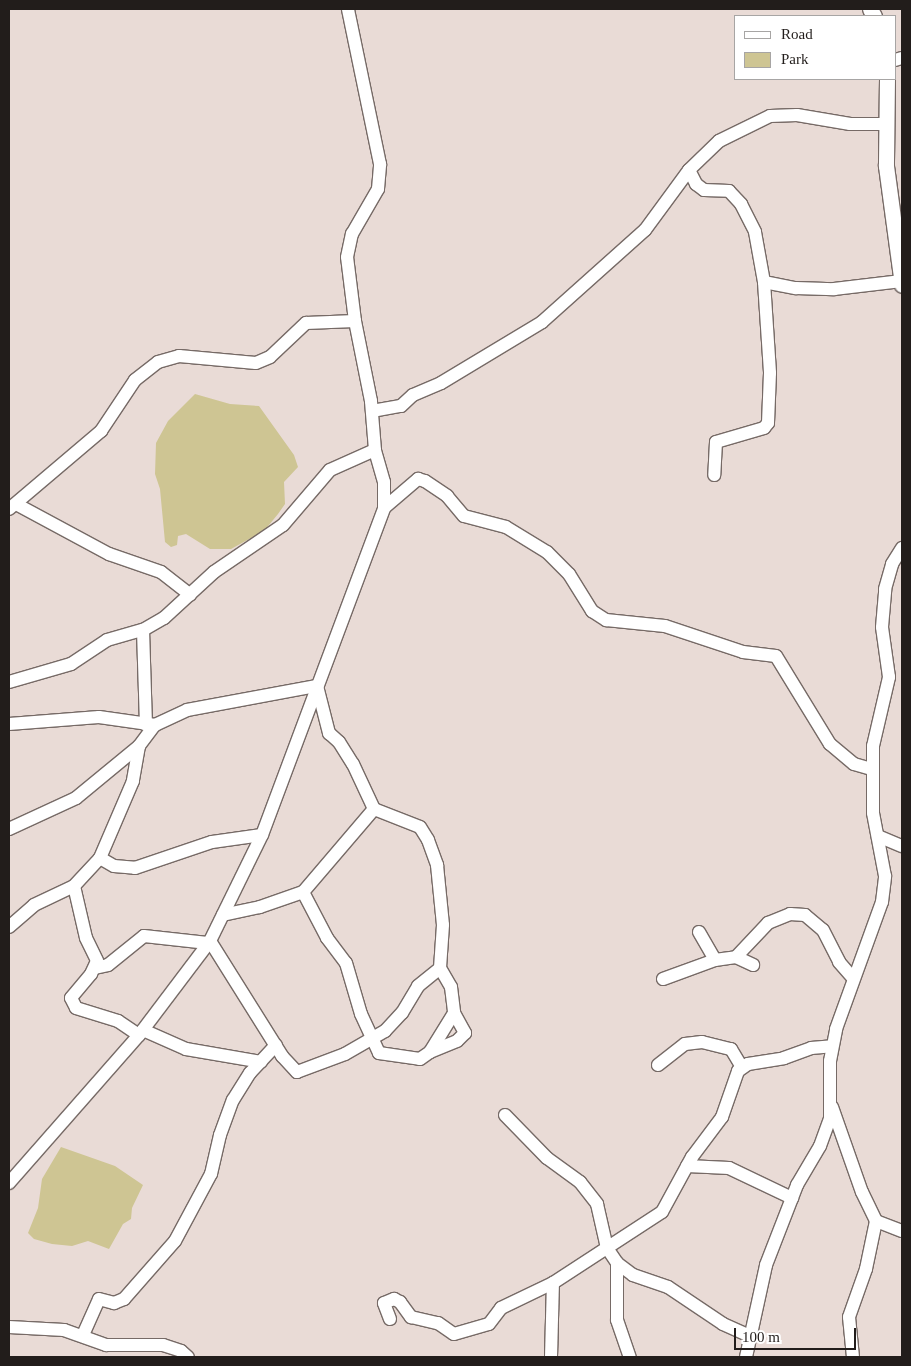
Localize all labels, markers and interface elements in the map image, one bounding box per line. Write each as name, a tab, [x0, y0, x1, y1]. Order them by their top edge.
legend	[734, 15, 896, 80]
text: Road	[781, 26, 813, 42]
text: Park	[781, 51, 809, 67]
scale bar	[736, 1318, 858, 1350]
text: 100 m	[742, 1329, 780, 1345]

